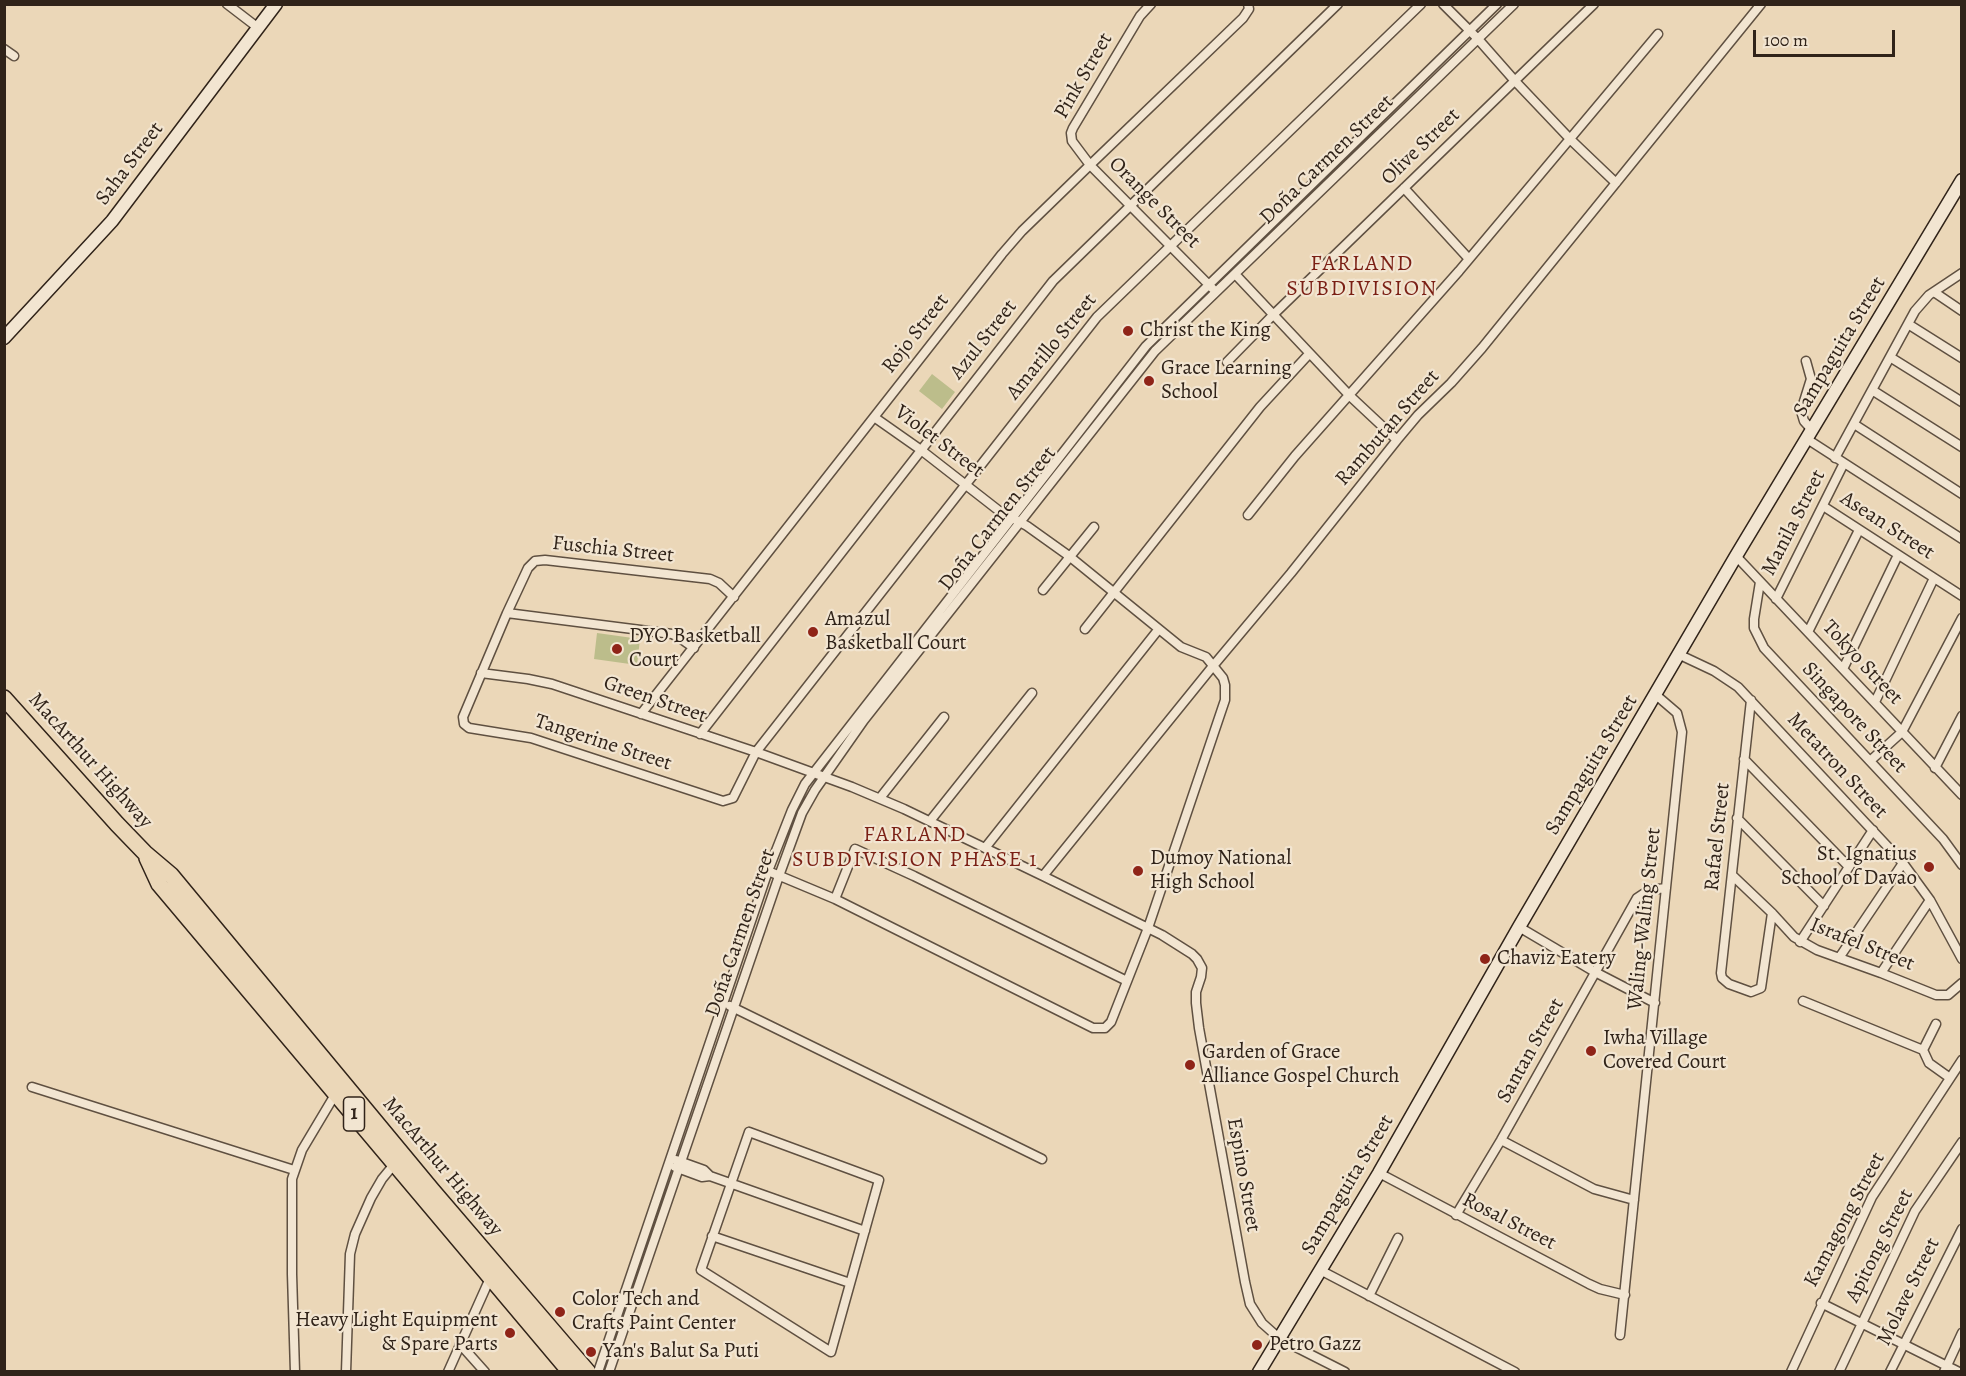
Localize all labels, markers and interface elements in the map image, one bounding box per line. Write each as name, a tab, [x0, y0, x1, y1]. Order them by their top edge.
scale bar	[1756, 18, 1898, 56]
text: 100 m	[1764, 28, 1808, 52]
street label: Pink Street	[1049, 29, 1119, 123]
street label: Doña Carmen Street	[1255, 90, 1399, 230]
street label: Olive Street	[1376, 103, 1466, 191]
street label: Saha Street	[91, 118, 169, 210]
street label: Orange Street	[1103, 152, 1205, 254]
district label: FARLAND SUBDIVISION	[1286, 252, 1438, 304]
street label: Sampaguita Street	[1788, 272, 1892, 422]
street label: Rojo Street	[877, 289, 955, 379]
street label: Amarillo Street	[1001, 289, 1103, 405]
street label: Azul Street	[945, 295, 1023, 385]
place label: Christ the King	[1140, 318, 1271, 344]
marker: Christ the King	[1121, 324, 1135, 338]
place label: Grace Learning School	[1161, 356, 1292, 406]
street label: Rambutan Street	[1331, 365, 1445, 491]
marker: Grace Learning School	[1142, 374, 1156, 388]
street label: Violet Street	[889, 400, 989, 484]
street label: Doña Carmen Street	[934, 442, 1062, 596]
street label: Manila Street	[1757, 466, 1831, 580]
street label: Asean Street	[1835, 486, 1939, 566]
street label: Fuschia Street	[551, 531, 675, 569]
place label: Amazul Basketball Court	[825, 607, 966, 657]
street label: Tokyo Street	[1817, 616, 1907, 710]
place label: DYO Basketball Court	[629, 624, 761, 674]
marker: Amazul Basketball Court	[806, 625, 820, 639]
marker: DYO Basketball Court	[610, 642, 624, 656]
street label: Singapore Street	[1796, 657, 1912, 779]
street label: Green Street	[600, 671, 710, 729]
street label: MacArthur Highway	[22, 688, 158, 834]
street label: Sampaguita Street	[1540, 690, 1644, 840]
street label: Metatron Street	[1781, 708, 1893, 824]
street label: Tangerine Street	[531, 709, 675, 777]
street label: Rafael Street	[1700, 781, 1736, 893]
district label: FARLAND SUBDIVISION PHASE 1	[792, 823, 1038, 874]
street label: Waling-Waling Street	[1623, 826, 1667, 1012]
place label: St. Ignatius School of Davao	[1781, 842, 1917, 892]
street label: Doña Carmen Street	[700, 846, 782, 1020]
place label: Dumoy National High School	[1150, 846, 1291, 896]
marker: St. Ignatius School of Davao	[1922, 860, 1936, 874]
marker: Dumoy National High School	[1131, 864, 1145, 878]
street label: Israfel Street	[1806, 913, 1918, 977]
place label: Chaviz Eatery	[1497, 946, 1616, 972]
marker: Chaviz Eatery	[1478, 952, 1492, 966]
street label: Santan Street	[1492, 994, 1570, 1108]
place label: Iwha Village Covered Court	[1603, 1026, 1726, 1076]
place label: Garden of Grace Alliance Gospel Church	[1202, 1040, 1399, 1090]
marker: Iwha Village Covered Court	[1584, 1044, 1598, 1058]
marker: Garden of Grace Alliance Gospel Church	[1183, 1058, 1197, 1072]
street label: MacArthur Highway	[376, 1092, 508, 1242]
road number: 1	[344, 1097, 364, 1131]
street label: Sampaguita Street	[1296, 1110, 1400, 1260]
street label: Espino Street	[1221, 1116, 1265, 1234]
street label: Kamagong Street	[1799, 1148, 1891, 1292]
street label: Apitong Street	[1841, 1185, 1919, 1307]
street label: Rosal Street	[1458, 1188, 1560, 1256]
street label: Molave Street	[1872, 1234, 1946, 1350]
place label: Color Tech and Crafts Paint Center	[572, 1287, 736, 1337]
marker: Color Tech and Crafts Paint Center	[553, 1305, 567, 1319]
place label: Heavy Light Equipment & Spare Parts	[295, 1308, 498, 1358]
marker: Heavy Light Equipment & Spare Parts	[503, 1326, 517, 1340]
place label: Petro Gazz	[1269, 1332, 1361, 1358]
marker: Petro Gazz	[1250, 1338, 1264, 1352]
place label: Yan's Balut Sa Puti	[603, 1339, 759, 1365]
marker: Yan's Balut Sa Puti	[584, 1345, 598, 1359]

